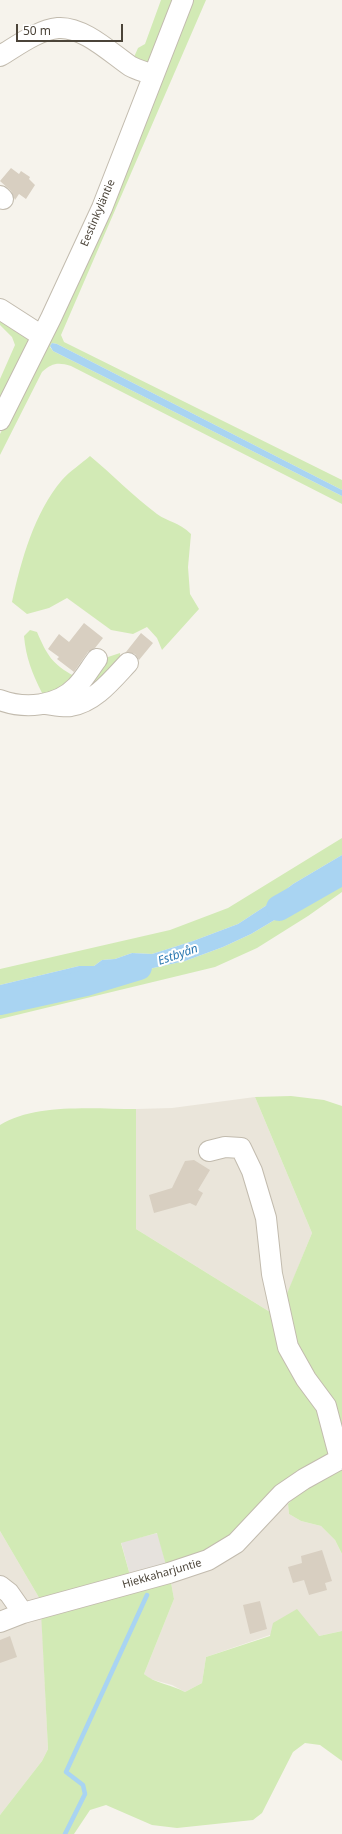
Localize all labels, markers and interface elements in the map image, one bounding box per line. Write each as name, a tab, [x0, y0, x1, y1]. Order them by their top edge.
scale bar	[18, 16, 125, 42]
text: 50 m	[23, 22, 51, 39]
street label: Eestinkyläntie	[78, 178, 118, 248]
water label: Estbyån	[156, 941, 200, 969]
street label: Hiekkaharjuntie	[121, 1556, 203, 1592]

